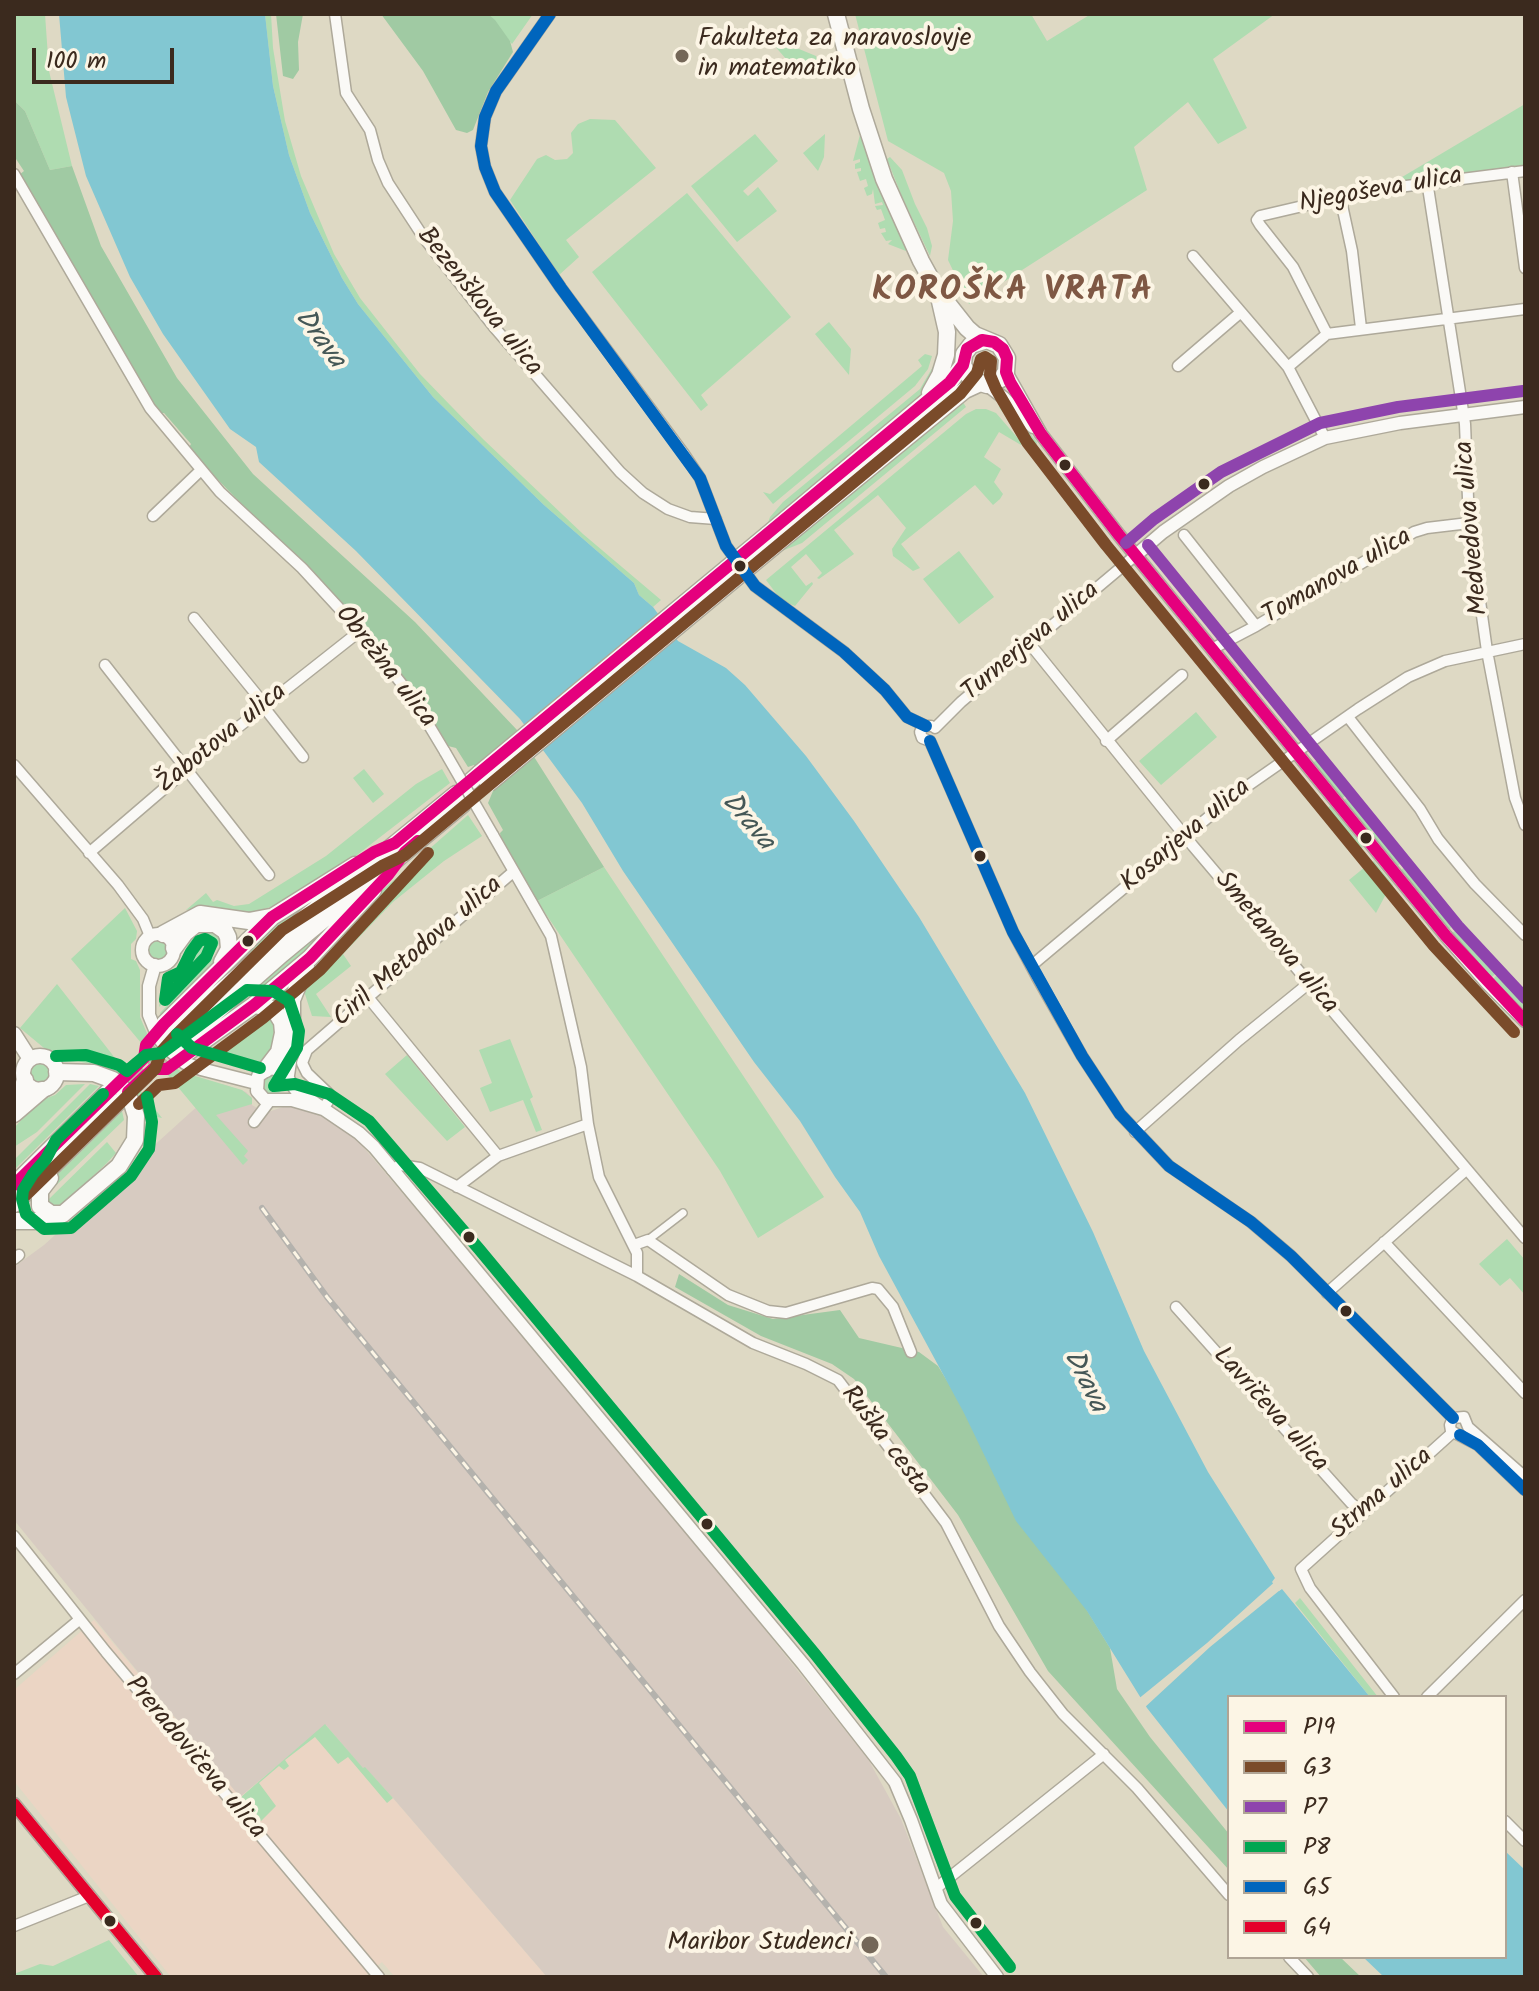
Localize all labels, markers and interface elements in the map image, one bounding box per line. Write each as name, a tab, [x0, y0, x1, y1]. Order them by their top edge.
place label: Fakulteta za naravoslovje in matematiko	[698, 25, 971, 86]
scale bar	[36, 32, 178, 82]
text: 100 m	[46, 42, 106, 81]
marker: Fakulteta za naravoslovje in matematiko	[673, 47, 691, 65]
street label: Njegoševa ulica	[1297, 162, 1465, 222]
street label: Bezenškova ulica	[408, 222, 548, 384]
district label: KOROŠKA VRATA	[872, 273, 1154, 313]
water label: Drava	[285, 304, 351, 376]
street label: Medvedova ulica	[1451, 439, 1497, 617]
unlabelled marker	[1057, 457, 1073, 473]
unlabelled marker	[1196, 476, 1212, 492]
street label: Tomanova ulica	[1258, 523, 1418, 633]
unlabelled marker	[732, 558, 748, 574]
street label: Turnerjeva ulica	[957, 576, 1107, 710]
street label: Obrežna ulica	[327, 601, 441, 735]
street label: Žabotova ulica	[152, 678, 294, 802]
street label: Kosarjeva ulica	[1116, 774, 1258, 900]
water label: Drava	[712, 787, 780, 859]
unlabelled marker	[1358, 830, 1374, 846]
unlabelled marker	[972, 848, 988, 864]
street label: Smetanova ulica	[1206, 866, 1344, 1022]
street label: Ciril Metodova ulica	[328, 871, 510, 1035]
unlabelled marker	[240, 933, 256, 949]
unlabelled marker	[461, 1229, 477, 1245]
unlabelled marker	[1338, 1303, 1354, 1319]
street label: Lavričeva ulica	[1205, 1342, 1333, 1480]
water label: Drava	[1054, 1345, 1112, 1419]
street label: Ruška cesta	[832, 1381, 936, 1503]
street label: Strma ulica	[1326, 1442, 1440, 1548]
unlabelled marker	[699, 1516, 715, 1532]
street label: Preradovičeva ulica	[117, 1671, 271, 1847]
legend	[1227, 1695, 1507, 1959]
text: P19	[1303, 1708, 1335, 1747]
text: G3	[1303, 1748, 1331, 1787]
text: P7	[1303, 1788, 1327, 1827]
text: P8	[1303, 1828, 1330, 1867]
text: G5	[1303, 1868, 1331, 1907]
text: G4	[1303, 1908, 1331, 1947]
unlabelled marker	[102, 1913, 118, 1929]
unlabelled marker	[968, 1915, 984, 1931]
place label: Maribor Studenci	[667, 1929, 852, 1961]
marker: Maribor Studenci	[859, 1934, 881, 1956]

